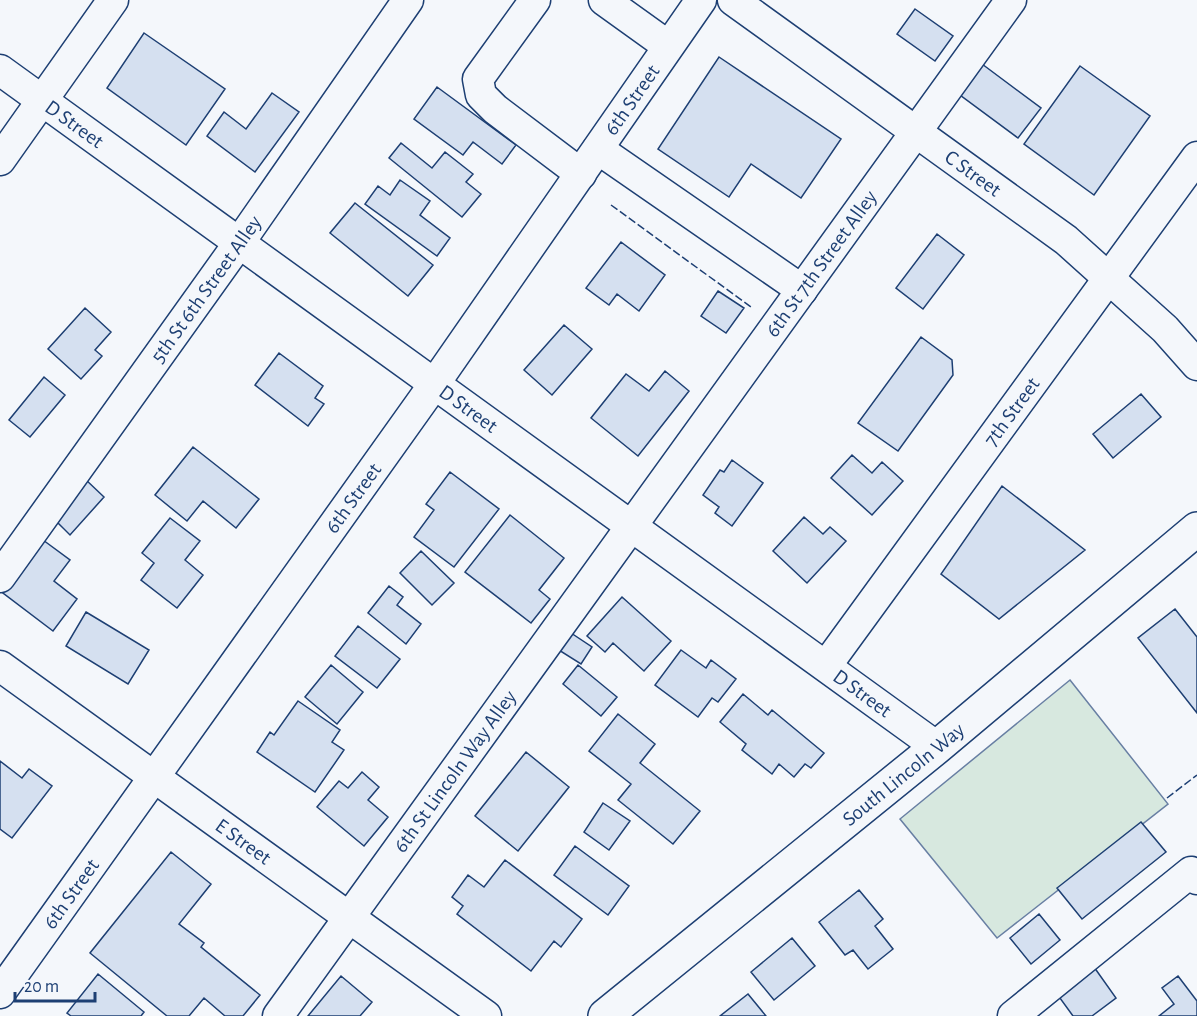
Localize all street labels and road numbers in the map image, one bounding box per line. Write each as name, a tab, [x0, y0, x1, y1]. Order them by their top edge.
street label: 6th Street	[601, 61, 664, 139]
street label: D Street	[41, 96, 108, 152]
street label: C Street	[941, 146, 1005, 201]
street label: 6th St 7th Street Alley	[762, 187, 881, 341]
street label: 5th St 6th Street Alley	[147, 212, 266, 367]
street label: 7th Street	[980, 373, 1044, 450]
street label: D Street	[435, 381, 502, 437]
street label: 6th Street	[322, 459, 385, 537]
street label: D Street	[829, 666, 895, 722]
street label: 6th St Lincoln Way Alley	[390, 686, 520, 856]
street label: South Lincoln Way	[839, 719, 968, 830]
street label: E Street	[211, 815, 275, 869]
street label: 6th Street	[39, 855, 103, 933]

